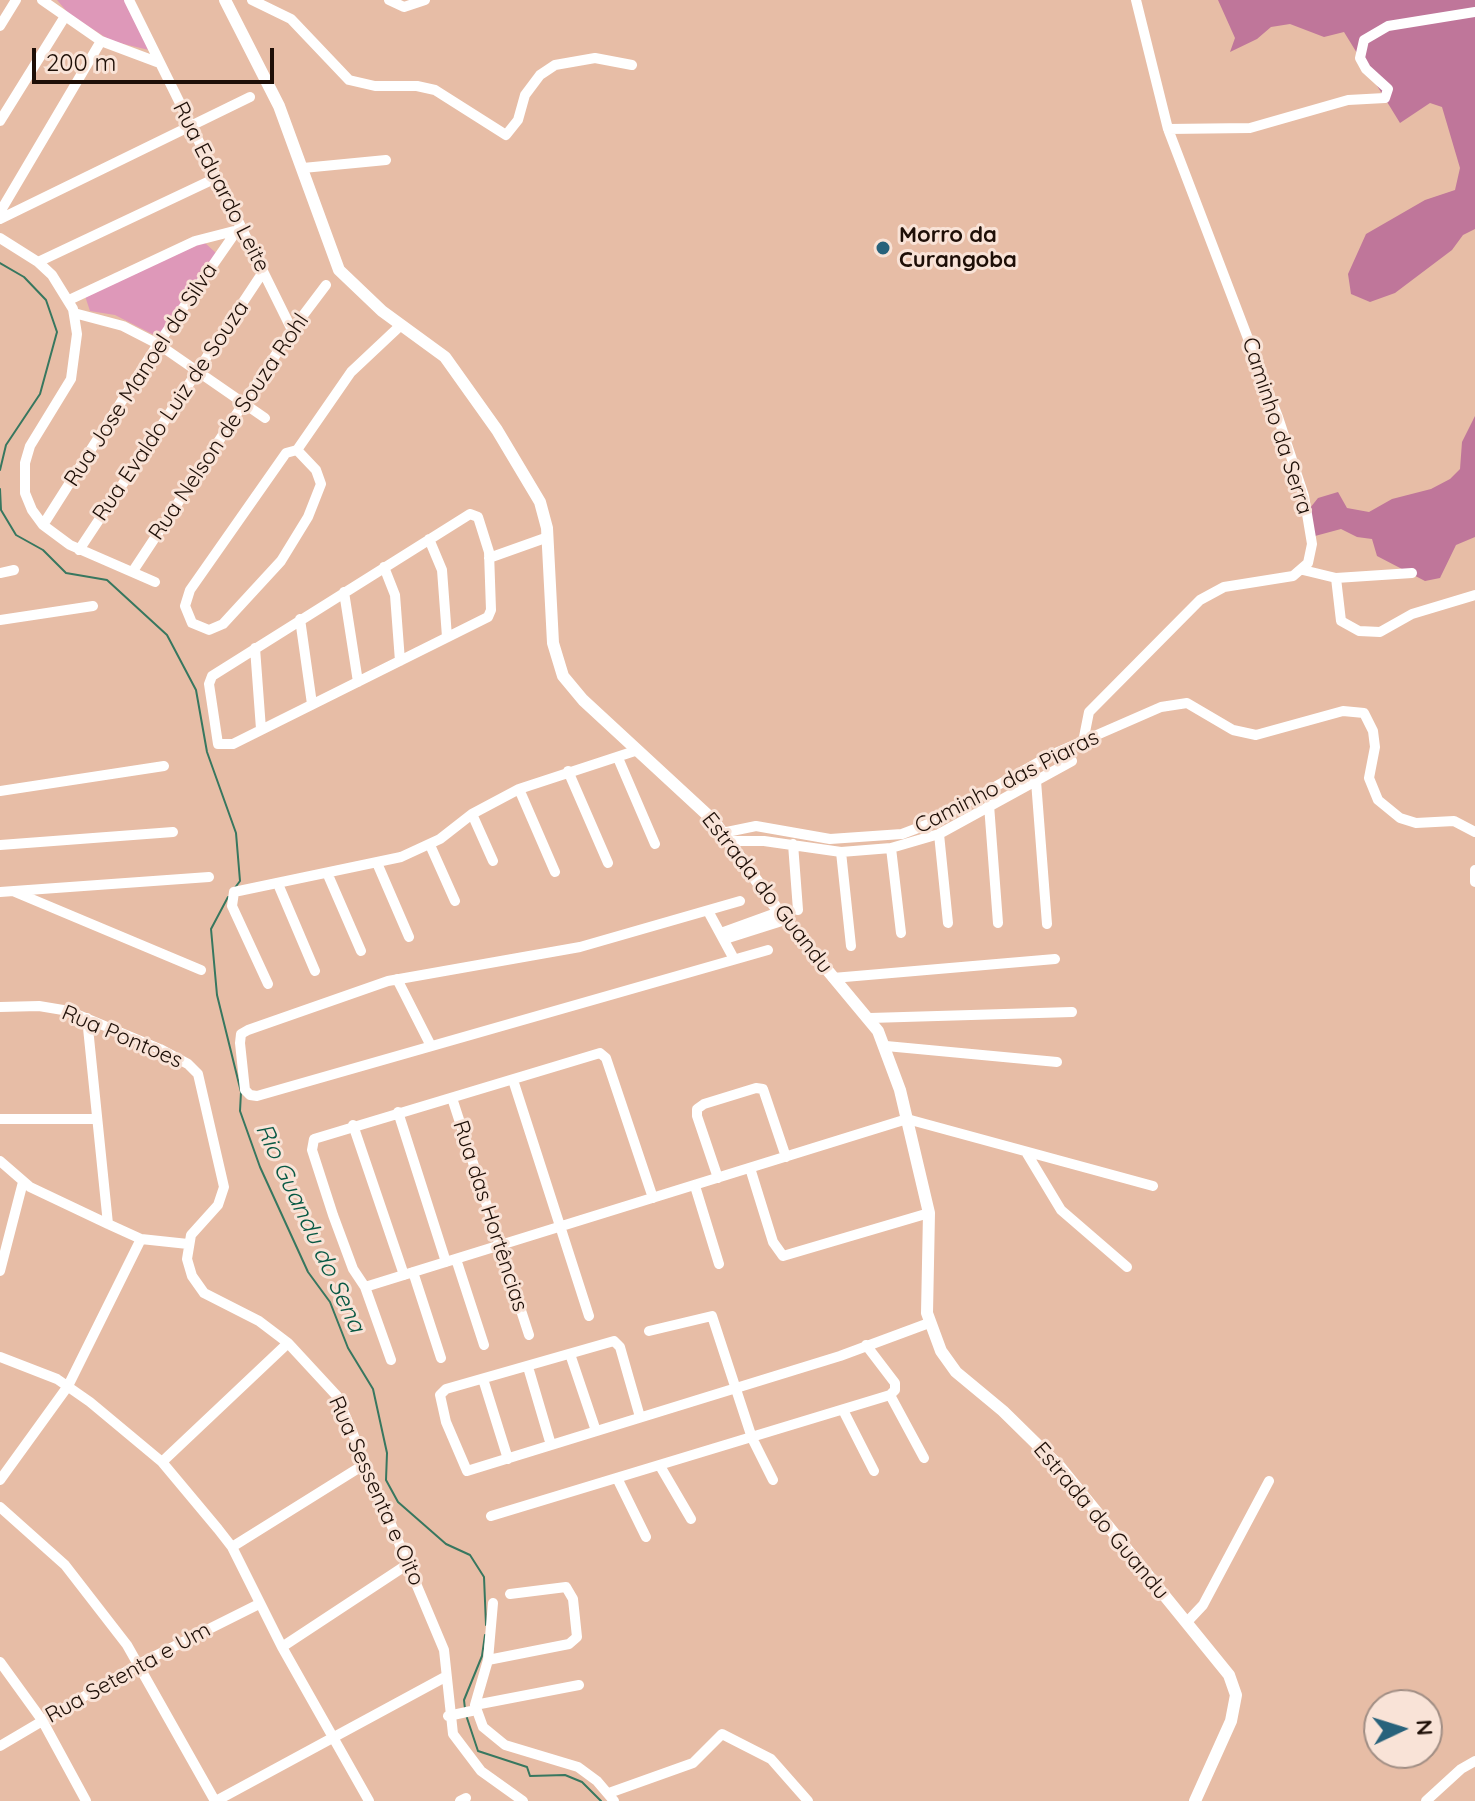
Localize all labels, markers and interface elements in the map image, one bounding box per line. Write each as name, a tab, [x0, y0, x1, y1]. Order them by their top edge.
scale bar	[36, 32, 278, 82]
text: 200 m	[46, 47, 116, 77]
street label: Rua Eduardo Leite	[167, 97, 275, 277]
place label: Morro da Curangoba	[899, 222, 1017, 274]
marker: Morro da Curangoba	[874, 239, 892, 257]
street label: Rua Jose Manoel da Silva	[59, 258, 223, 492]
street label: Rua Evaldo Luiz de Souza	[87, 296, 255, 526]
street label: Rua Nelson de Souza Rohl	[143, 309, 315, 545]
street label: Caminho da Serra	[1236, 334, 1318, 518]
street label: Caminho das Piaras	[911, 724, 1103, 840]
street label: Estrada do Guandu	[696, 807, 838, 979]
street label: Rua Pontoes	[58, 1000, 186, 1074]
street label: Rua das Hortências	[447, 1117, 533, 1315]
water label: Rio Guandu do Sena	[249, 1119, 371, 1337]
street label: Rua Sessenta e Oito	[322, 1392, 430, 1590]
street label: Estrada do Guandu	[1028, 1437, 1174, 1605]
street label: Rua Setenta e Um	[41, 1617, 215, 1729]
north arrow	[1363, 1689, 1443, 1769]
text: N	[1410, 1718, 1439, 1737]

